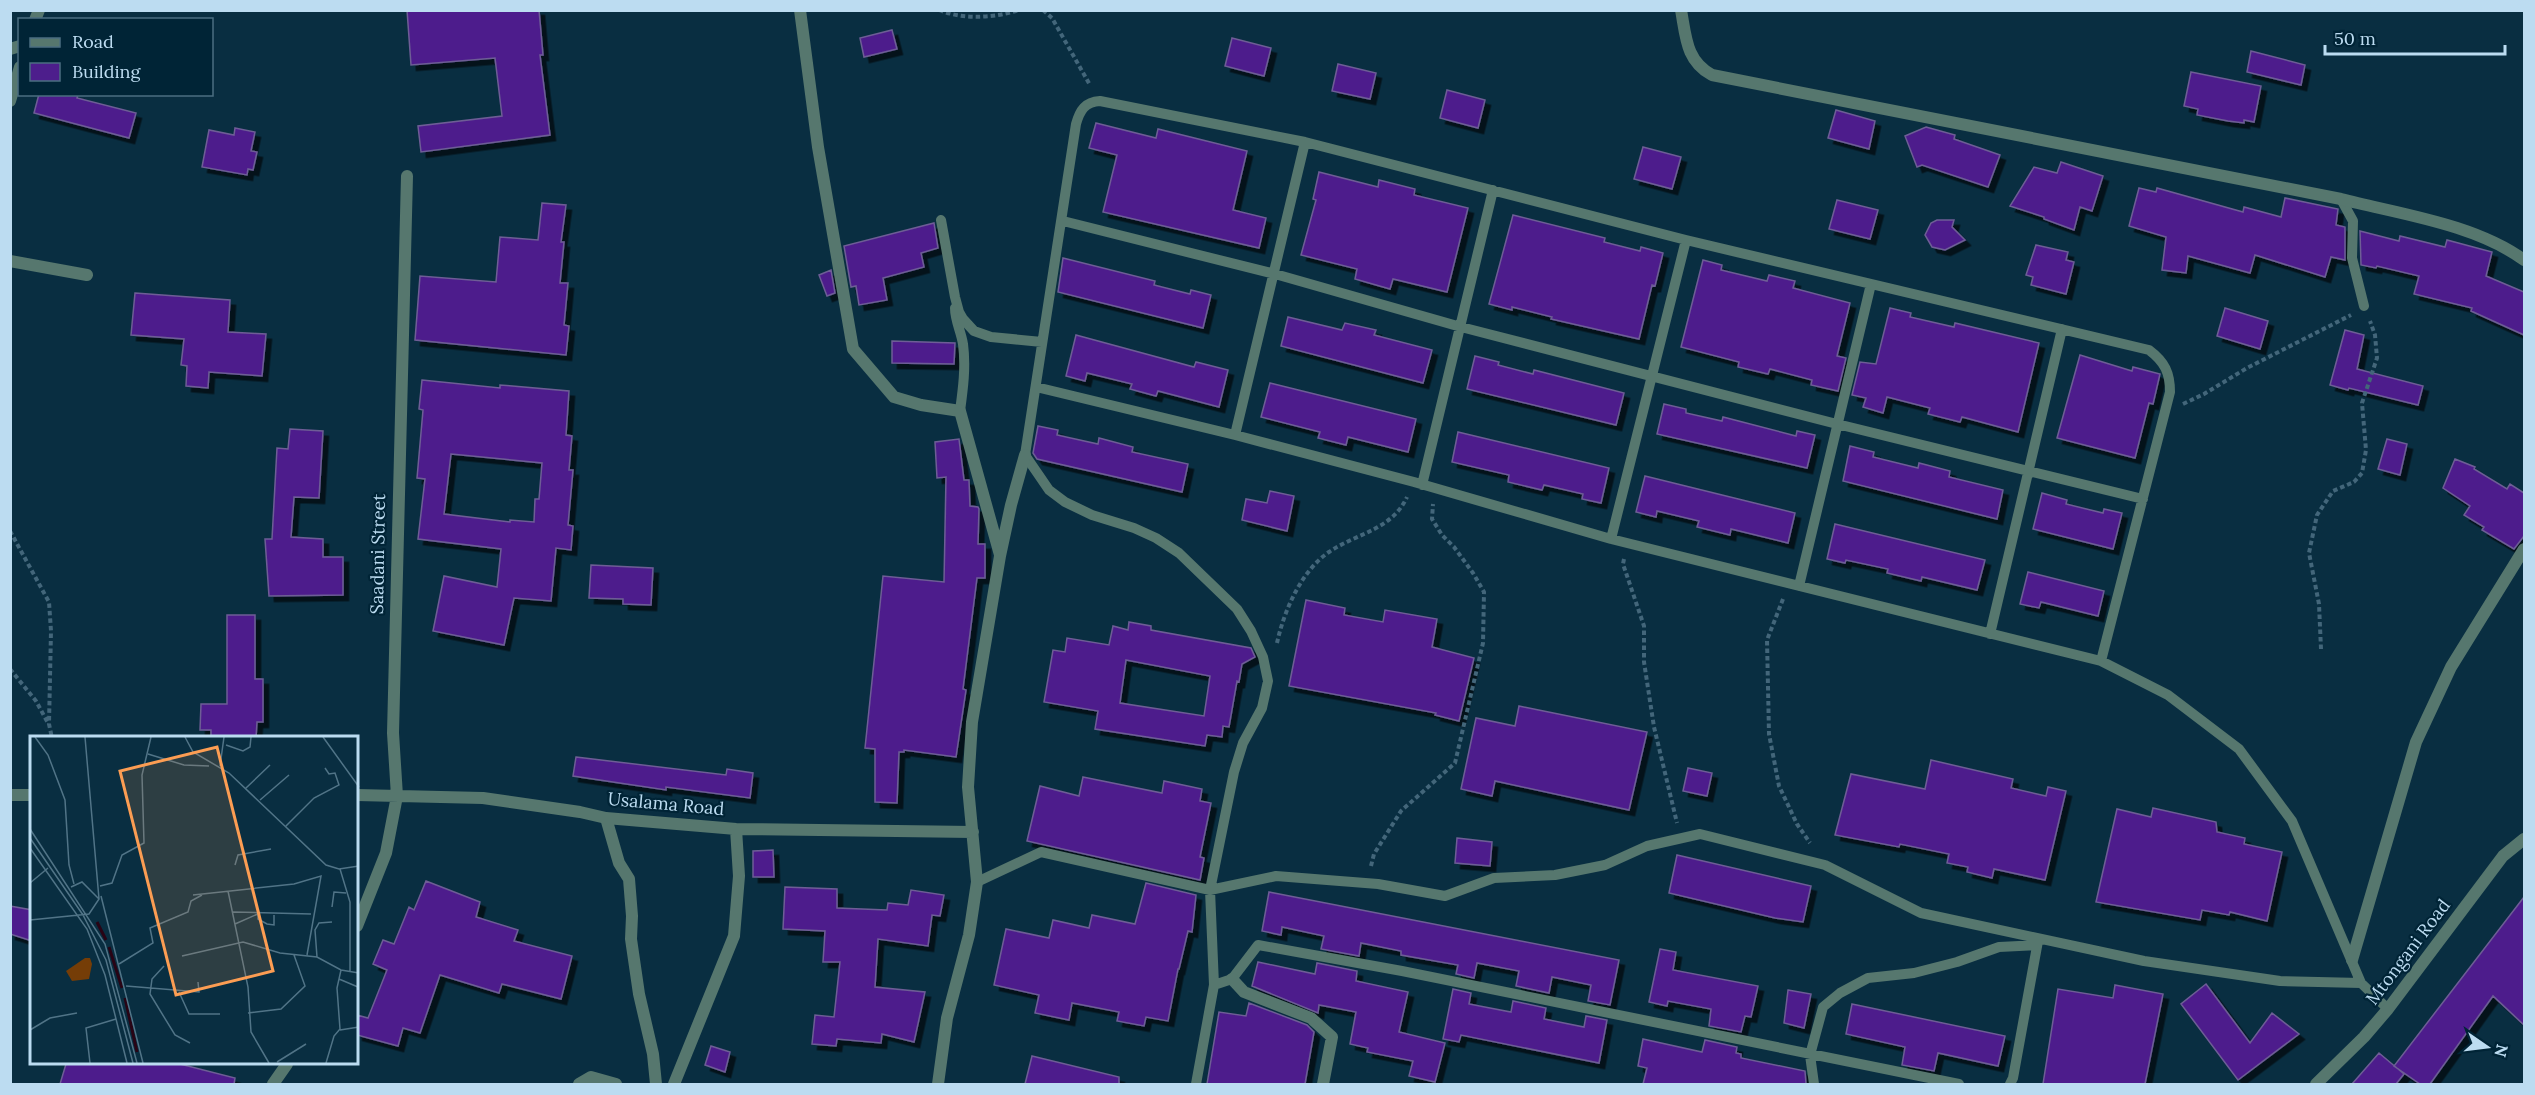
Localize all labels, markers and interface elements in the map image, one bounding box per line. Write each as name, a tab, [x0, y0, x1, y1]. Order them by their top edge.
legend	[18, 18, 213, 96]
scale bar	[2325, 18, 2505, 56]
text: 50 m	[2334, 27, 2376, 50]
text: Road	[72, 30, 114, 53]
text: Building	[72, 60, 142, 83]
street label: Saadani Street	[365, 493, 390, 614]
inset map	[30, 736, 358, 1065]
street label: Usalama Road	[607, 787, 726, 820]
street label: Mtongani Road	[2360, 894, 2455, 1009]
north arrow	[2457, 1017, 2517, 1077]
text: N	[2490, 1042, 2513, 1059]

